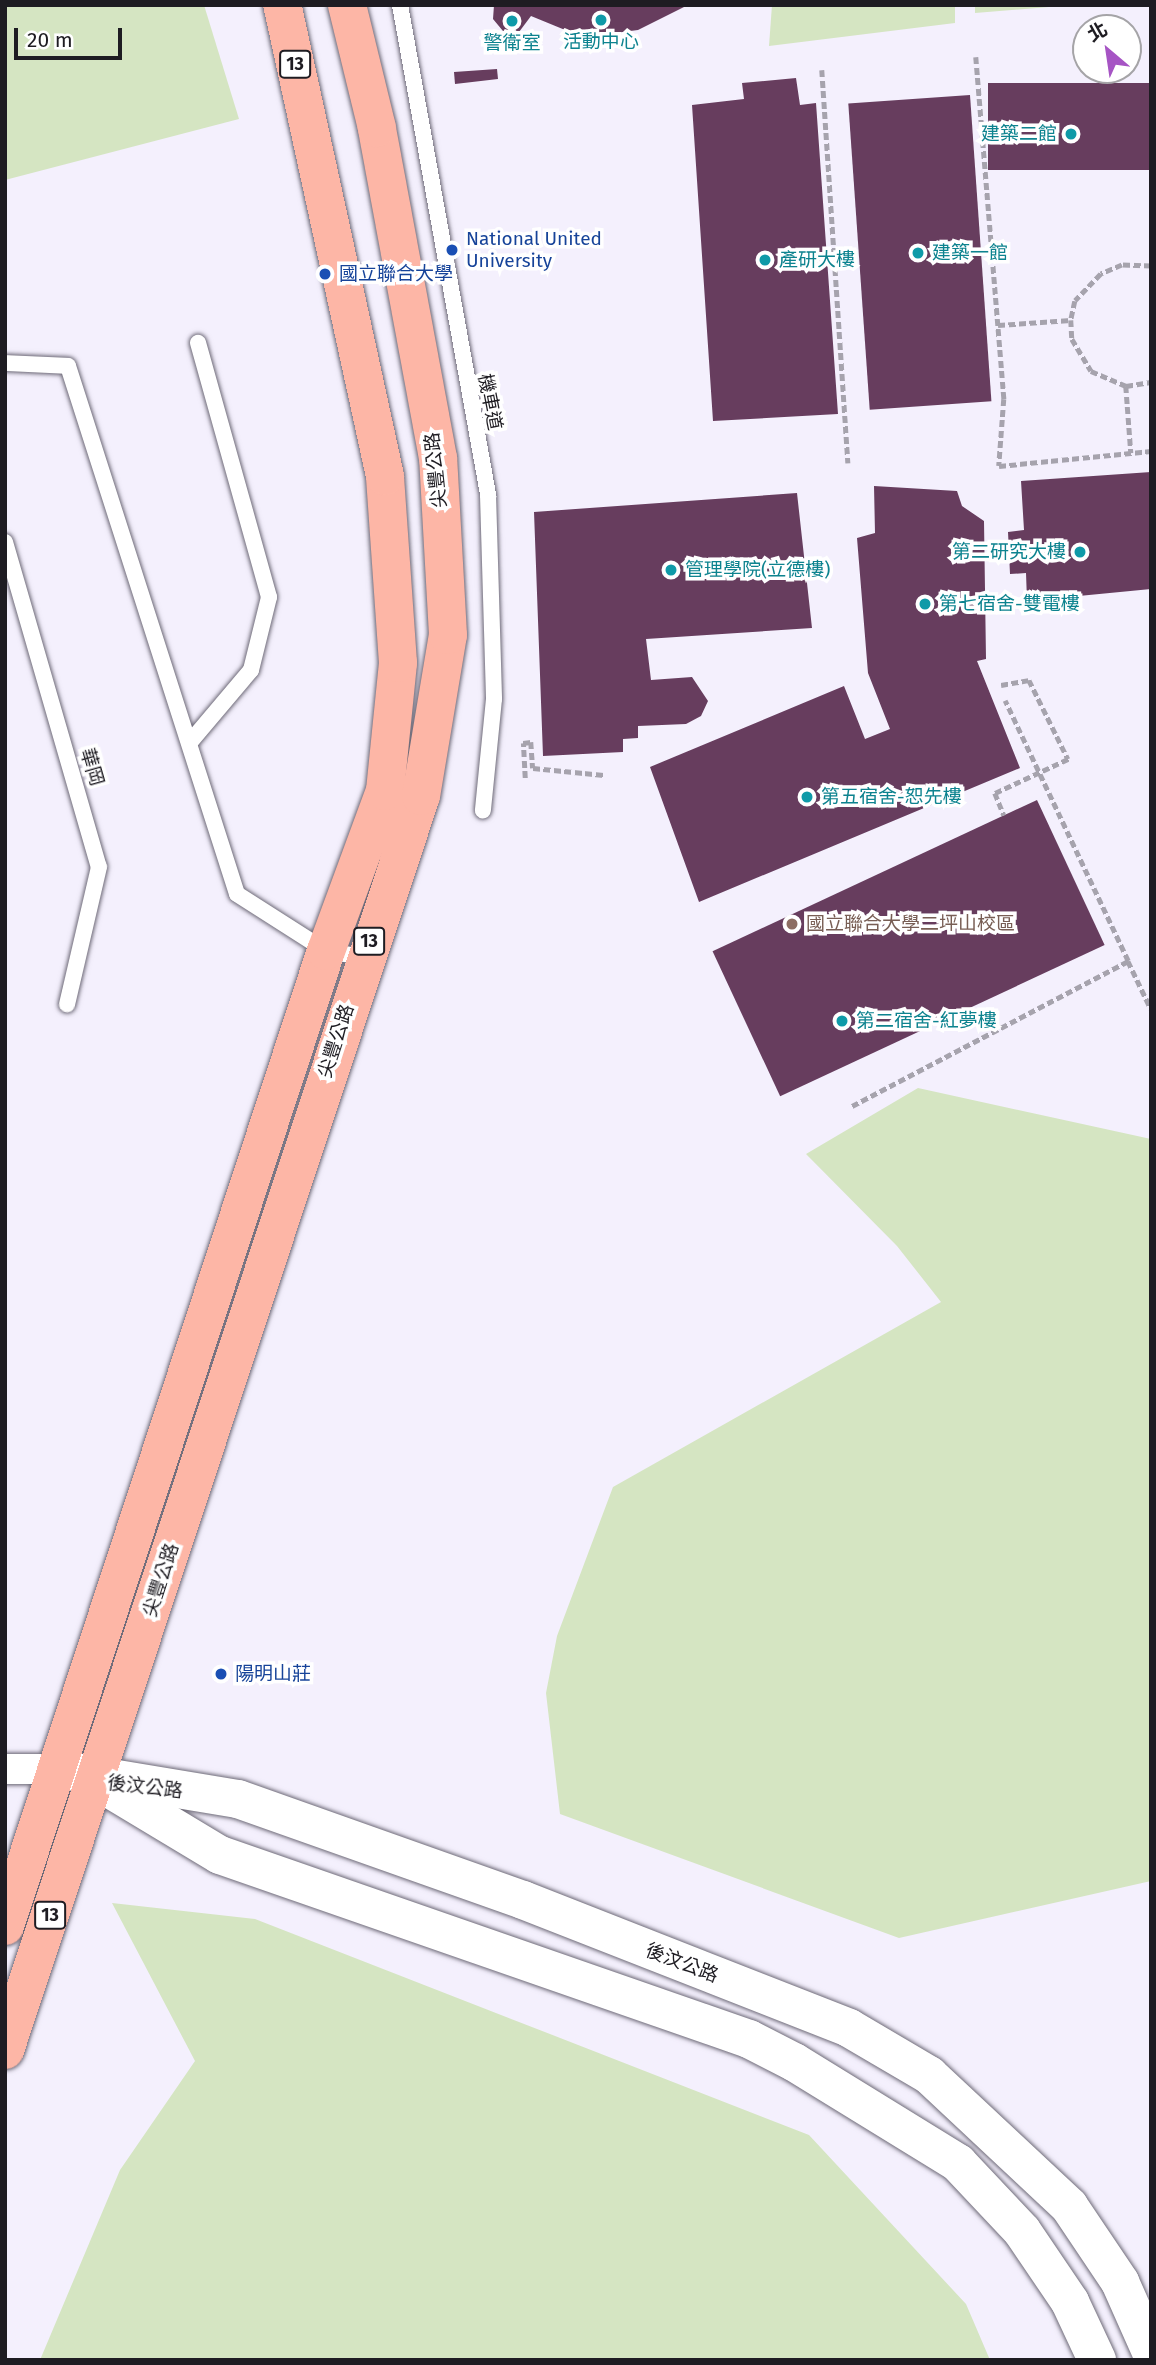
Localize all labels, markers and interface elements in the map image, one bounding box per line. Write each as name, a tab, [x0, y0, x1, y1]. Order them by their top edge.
marker: 活動中心	[593, 12, 609, 28]
marker: 警衛室	[504, 13, 520, 29]
scale bar	[18, 14, 126, 58]
north arrow	[1072, 14, 1142, 84]
text: 北	[1084, 17, 1111, 47]
text: 20 m	[27, 27, 73, 53]
place label: 活動中心	[563, 31, 639, 53]
place label: 警衛室	[484, 32, 540, 54]
road number: 13	[278, 50, 312, 78]
place label: 建築二館	[981, 123, 1057, 145]
marker: 建築二館	[1063, 126, 1079, 142]
place label: National United University	[466, 228, 602, 272]
marker: National United University	[444, 242, 460, 258]
place label: 建築一館	[932, 242, 1008, 264]
marker: 建築一館	[910, 245, 926, 261]
place label: 產研大樓	[779, 249, 855, 271]
marker: 產研大樓	[757, 252, 773, 268]
place label: 國立聯合大學	[339, 263, 453, 285]
marker: 國立聯合大學	[317, 266, 333, 282]
street label: 機車道	[473, 372, 507, 432]
street label: 尖豐公路	[421, 431, 451, 509]
place label: 第二研究大樓	[952, 541, 1066, 563]
marker: 第二研究大樓	[1072, 544, 1088, 560]
place label: 管理學院(立德樓)	[685, 559, 830, 581]
marker: 管理學院(立德樓)	[663, 562, 679, 578]
place label: 第七宿舍-雙電樓	[939, 593, 1080, 615]
marker: 第七宿舍-雙電樓	[917, 596, 933, 612]
street label: 華岡	[76, 746, 108, 788]
place label: 第五宿舍-恕先樓	[821, 786, 962, 808]
marker: 第五宿舍-恕先樓	[799, 789, 815, 805]
place label: 國立聯合大學二坪山校區	[806, 913, 1015, 935]
marker: 國立聯合大學二坪山校區	[784, 916, 800, 932]
road number: 13	[352, 926, 386, 956]
street label: 尖豐公路	[313, 1001, 359, 1081]
place label: 第二宿舍-紅夢樓	[856, 1010, 997, 1032]
marker: 第二宿舍-紅夢樓	[834, 1013, 850, 1029]
street label: 尖豐公路	[138, 1540, 184, 1620]
place label: 陽明山莊	[235, 1663, 311, 1685]
marker: 陽明山莊	[213, 1666, 229, 1682]
street label: 後汶公路	[106, 1771, 184, 1803]
road number: 13	[32, 1900, 68, 1929]
street label: 後汶公路	[642, 1939, 722, 1987]

